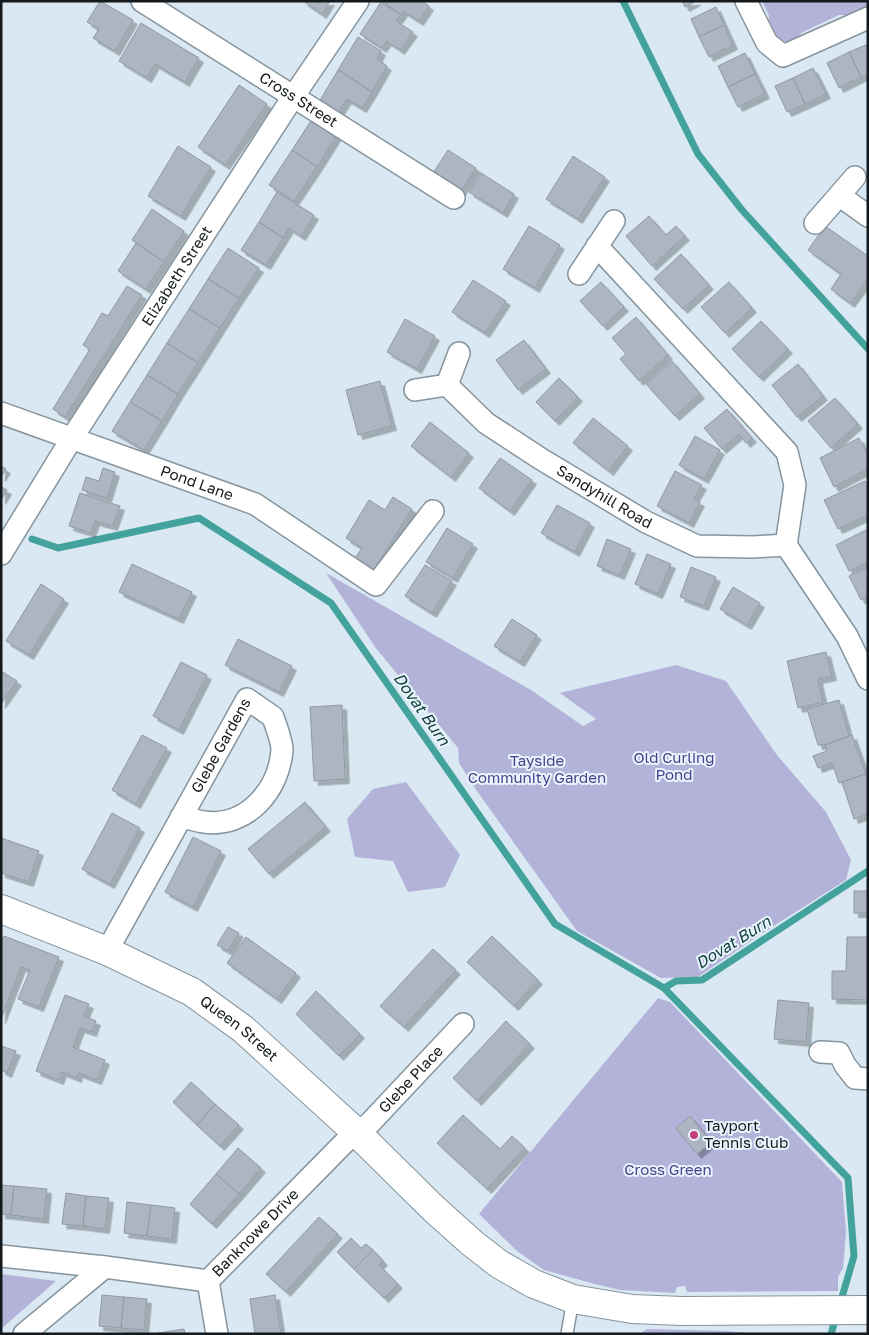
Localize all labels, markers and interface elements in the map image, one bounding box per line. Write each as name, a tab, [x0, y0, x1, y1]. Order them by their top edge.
street label: Cross Street	[257, 68, 341, 130]
street label: Elizabeth Street	[137, 222, 215, 329]
street label: Pond Lane	[158, 461, 236, 504]
street label: Sandyhill Road	[554, 461, 655, 532]
water label: Dovat Burn	[390, 669, 455, 750]
street label: Glebe Gardens	[187, 695, 254, 796]
park label: Old Curling Pond	[633, 748, 715, 783]
park label: Tayside Community Garden	[468, 751, 606, 786]
water label: Dovat Burn	[692, 910, 775, 973]
street label: Queen Street	[197, 991, 282, 1065]
street label: Glebe Place	[374, 1041, 446, 1116]
place label: Tayport Tennis Club	[704, 1116, 788, 1151]
marker: Tayport Tennis Club	[688, 1129, 700, 1141]
park label: Cross Green	[624, 1160, 712, 1178]
street label: Banknowe Drive	[208, 1184, 302, 1280]

